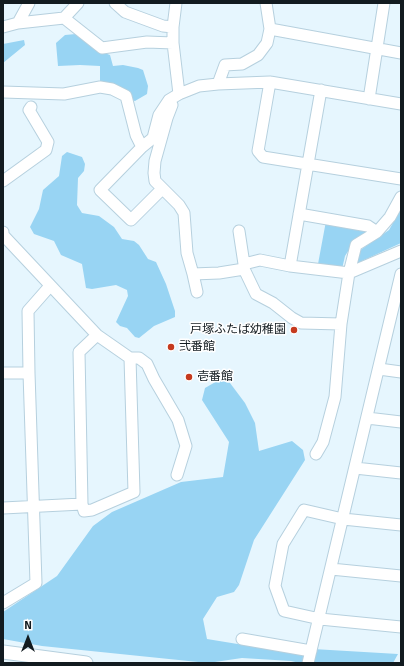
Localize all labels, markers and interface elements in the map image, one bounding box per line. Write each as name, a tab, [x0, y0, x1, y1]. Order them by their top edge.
place label: 戸塚ふたば幼稚園	[190, 323, 286, 337]
marker: 戸塚ふたば幼稚園	[289, 325, 299, 335]
place label: 弐番館	[179, 340, 215, 354]
marker: 弐番館	[166, 342, 176, 352]
place label: 壱番館	[197, 370, 233, 384]
marker: 壱番館	[184, 372, 194, 382]
north arrow	[8, 618, 48, 658]
text: N	[24, 619, 32, 632]

